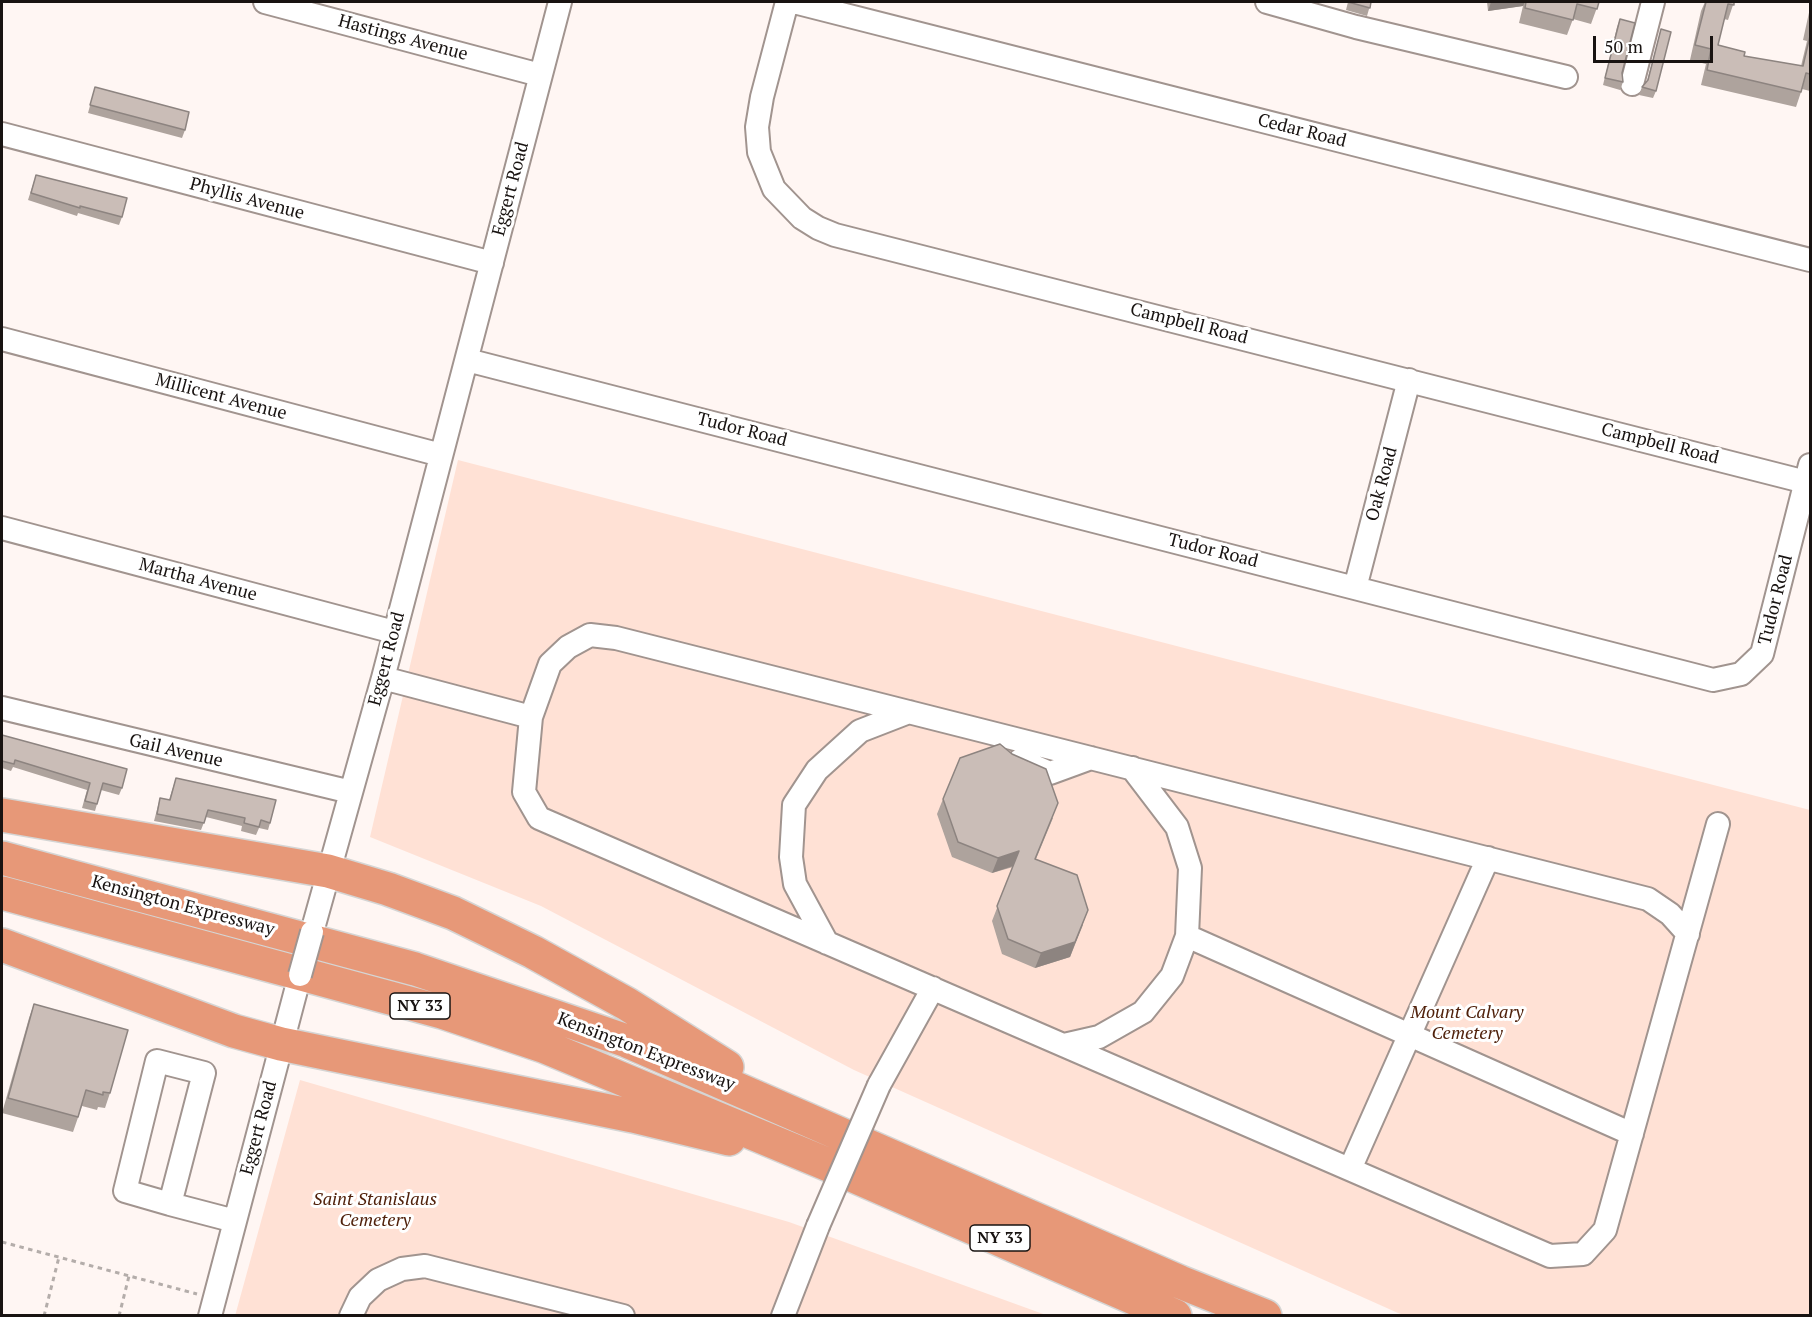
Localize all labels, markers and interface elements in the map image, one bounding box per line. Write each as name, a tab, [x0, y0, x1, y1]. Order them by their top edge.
street label: Hastings Avenue	[336, 10, 470, 66]
scale bar	[1596, 24, 1716, 62]
text: 50 m	[1604, 34, 1643, 58]
street label: Cedar Road	[1255, 110, 1349, 152]
street label: Eggert Road	[488, 140, 534, 238]
street label: Phyllis Avenue	[187, 173, 307, 225]
street label: Campbell Road	[1128, 299, 1250, 349]
street label: Millicent Avenue	[153, 369, 289, 425]
street label: Tudor Road	[695, 408, 789, 452]
street label: Campbell Road	[1599, 419, 1721, 469]
street label: Oak Road	[1362, 444, 1402, 524]
street label: Tudor Road	[1166, 529, 1260, 573]
street label: Tudor Road	[1754, 553, 1798, 647]
street label: Martha Avenue	[137, 554, 259, 606]
street label: Eggert Road	[364, 610, 410, 708]
street label: Gail Avenue	[127, 730, 225, 772]
street label: Kensington Expressway	[89, 871, 277, 941]
road number: NY 33	[390, 993, 450, 1019]
park label: Mount Calvary Cemetery	[1410, 1002, 1524, 1044]
street label: Kensington Expressway	[554, 1008, 738, 1096]
street label: Eggert Road	[236, 1079, 282, 1177]
park label: Saint Stanislaus Cemetery	[313, 1189, 437, 1232]
road number: NY 33	[970, 1225, 1030, 1251]

